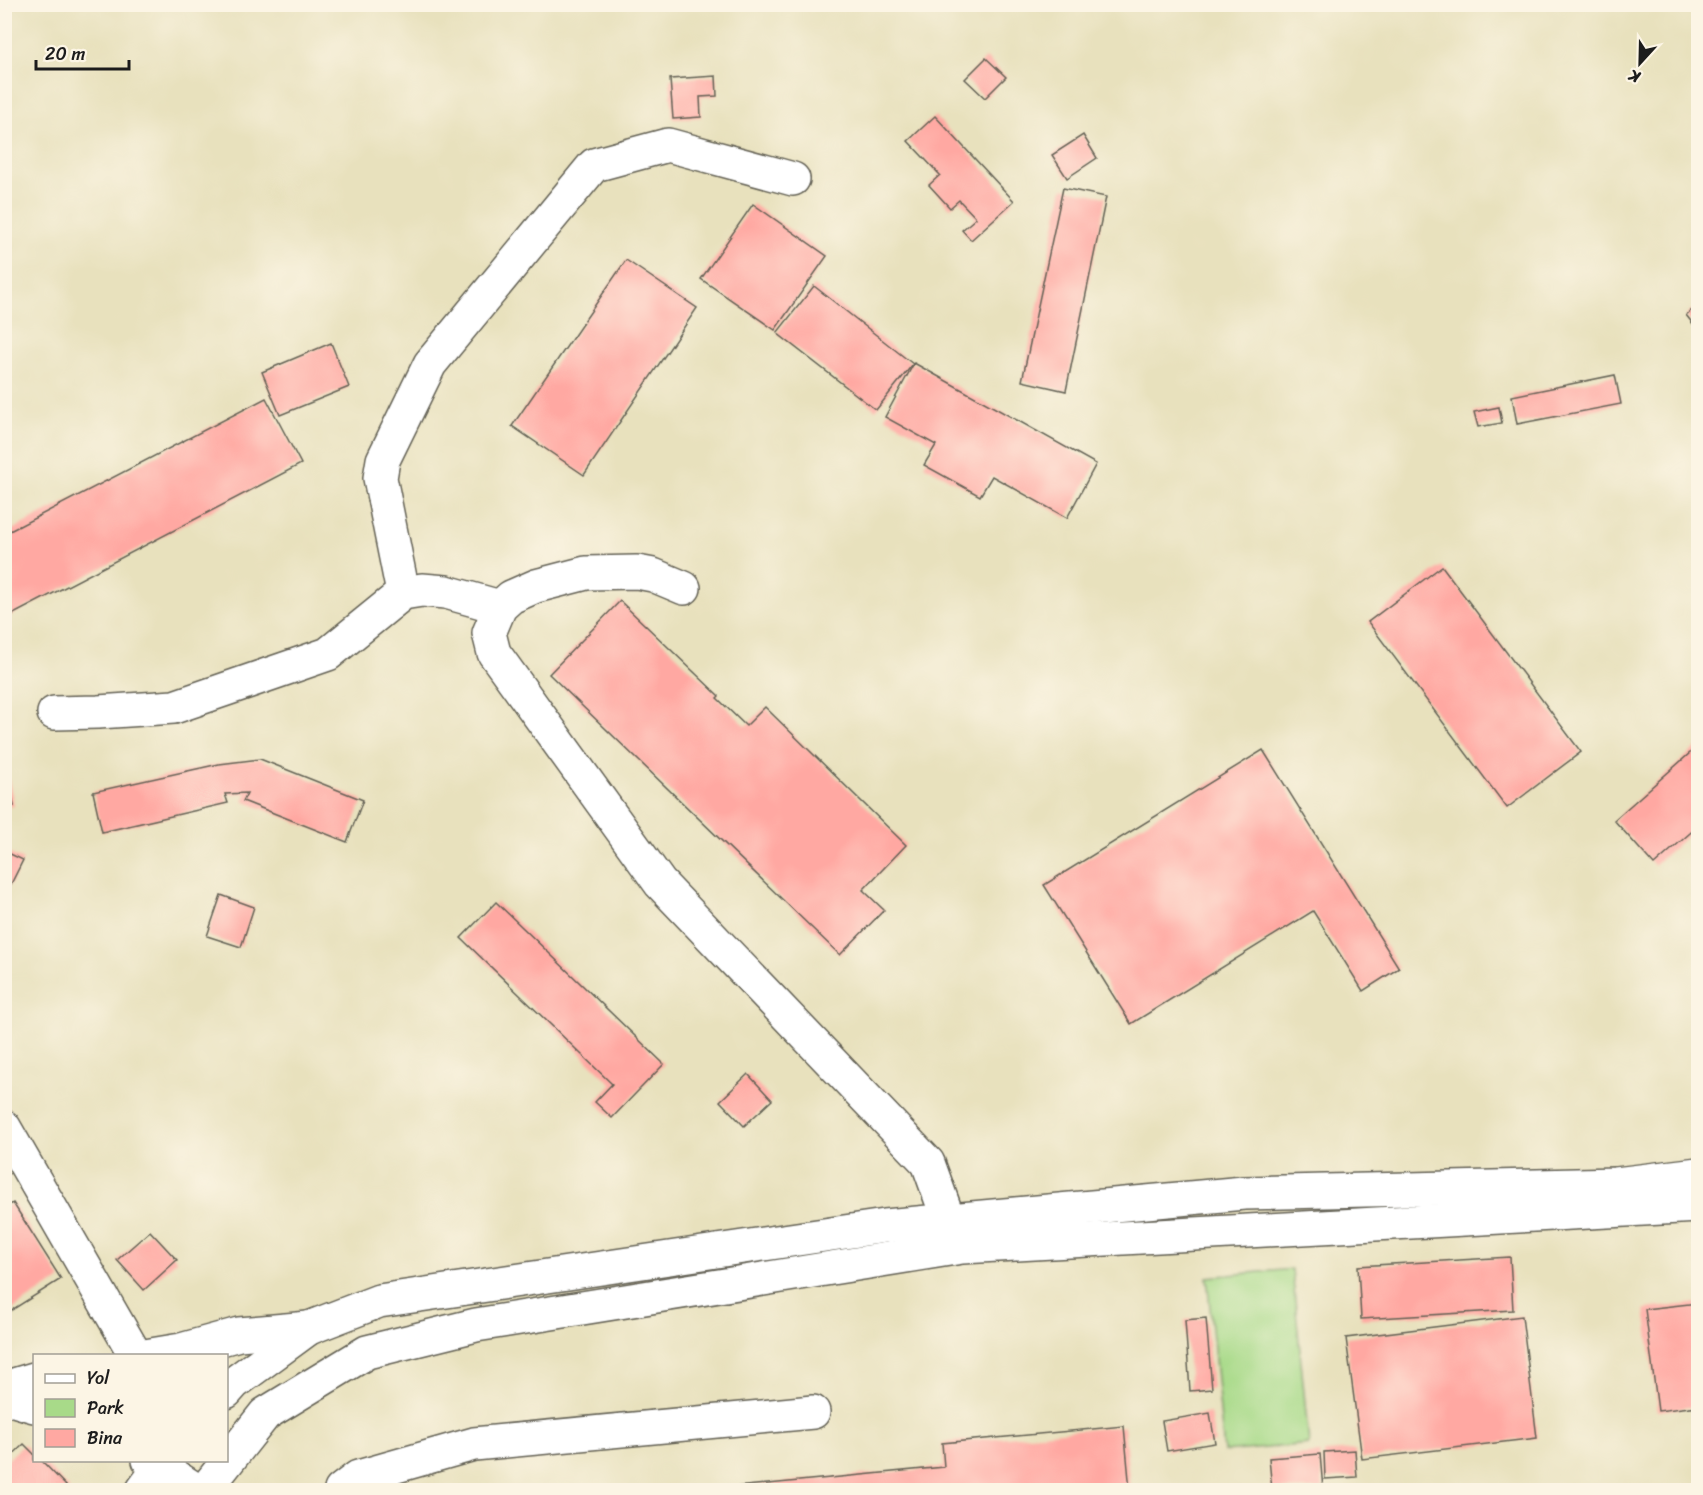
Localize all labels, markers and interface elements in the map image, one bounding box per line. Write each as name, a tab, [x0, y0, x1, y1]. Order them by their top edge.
scale bar	[36, 33, 129, 71]
north arrow	[1610, 33, 1670, 93]
text: 20 m	[45, 38, 85, 70]
text: K	[1623, 61, 1645, 92]
legend	[33, 1354, 228, 1462]
text: Yol	[87, 1362, 110, 1394]
text: Park	[87, 1392, 124, 1424]
text: Bina	[87, 1422, 123, 1454]

